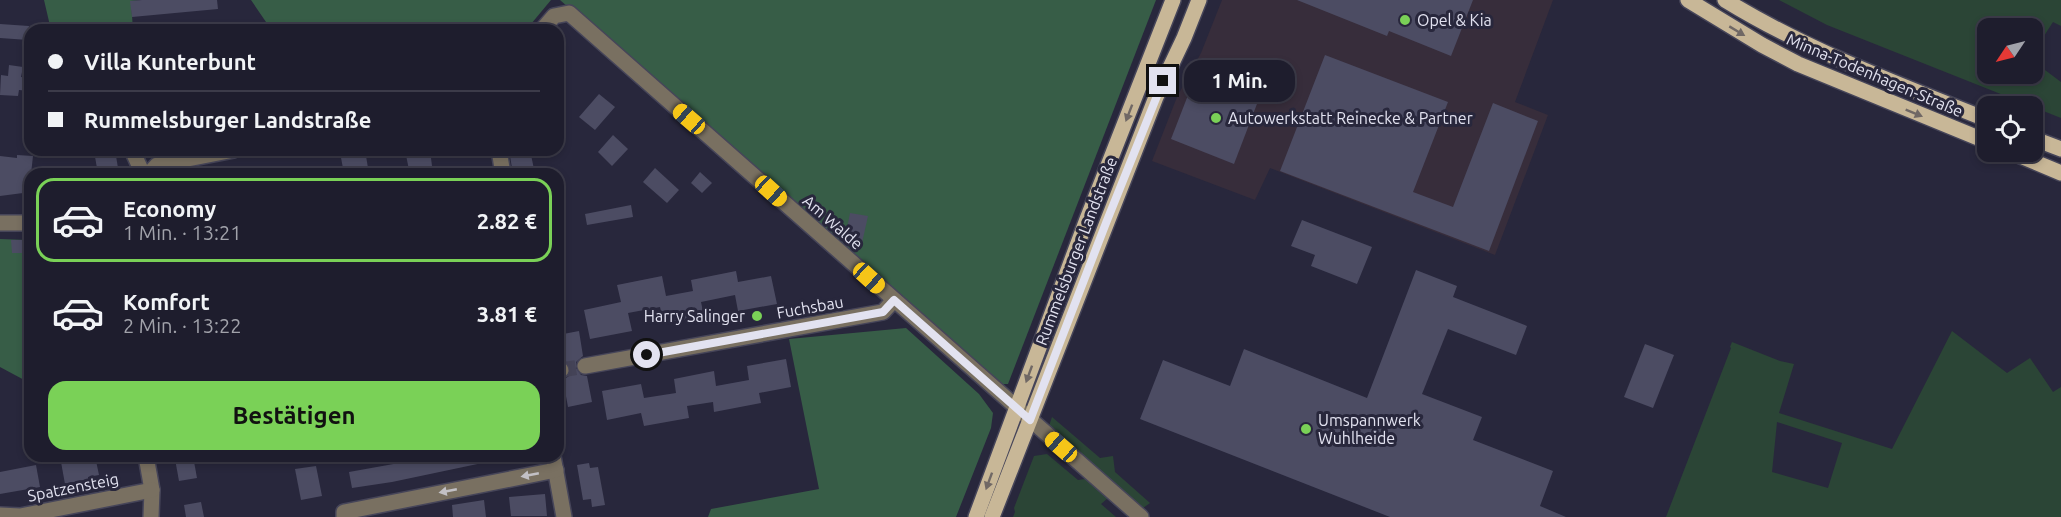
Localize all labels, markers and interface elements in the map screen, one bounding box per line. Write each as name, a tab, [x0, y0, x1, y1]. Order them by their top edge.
place label: Opel & Kia	[1417, 11, 1492, 29]
marker: Opel & Kia	[1398, 13, 1412, 27]
north arrow	[1977, 18, 2043, 84]
map controls	[1977, 18, 2043, 162]
one-way arrow	[1729, 25, 1746, 35]
street label: Minna-Todenhagen-Straße	[1784, 30, 1966, 120]
text: Villa Kunterbunt	[84, 49, 256, 74]
callout: 1 Min.	[1184, 60, 1295, 102]
route end	[1149, 67, 1176, 94]
text: 1 Min.	[1212, 69, 1268, 92]
button: locate	[1977, 96, 2043, 162]
car	[670, 100, 708, 138]
one-way arrow	[1123, 104, 1133, 122]
text: Rummelsburger Landstraße	[84, 107, 371, 132]
one-way arrow	[1905, 108, 1923, 118]
place label: Autowerkstatt Reinecke & Partner	[1228, 109, 1473, 127]
marker: Autowerkstatt Reinecke & Partner	[1209, 111, 1223, 125]
street label: Rummelsburger Landstraße	[1032, 154, 1120, 348]
car	[752, 172, 790, 210]
street label: Am Walde	[800, 191, 866, 253]
icon: car	[51, 193, 105, 247]
text: Economy	[123, 196, 216, 221]
text: 2.82 €	[477, 208, 537, 233]
text: 1 Min. · 13:21	[123, 221, 242, 244]
car	[850, 259, 888, 297]
icon: car	[51, 286, 105, 340]
text: Komfort	[123, 289, 210, 314]
street label: Fuchsbau	[775, 292, 845, 322]
text: 3.81 €	[477, 301, 537, 326]
place label: Harry Salinger	[644, 307, 745, 325]
marker: Harry Salinger	[750, 309, 764, 323]
text: 2 Min. · 13:22	[123, 314, 242, 337]
route start	[633, 341, 660, 368]
one-way arrow	[1024, 365, 1034, 383]
button: Bestätigen	[48, 381, 540, 450]
place label: Umspannwerk Wuhlheide	[1318, 411, 1421, 447]
marker: Umspannwerk Wuhlheide	[1299, 422, 1313, 436]
car	[1042, 428, 1080, 466]
street label: Spatzensteig	[26, 469, 120, 505]
one-way arrow	[521, 471, 540, 480]
one-way arrow	[984, 472, 993, 490]
one-way arrow	[438, 487, 457, 497]

